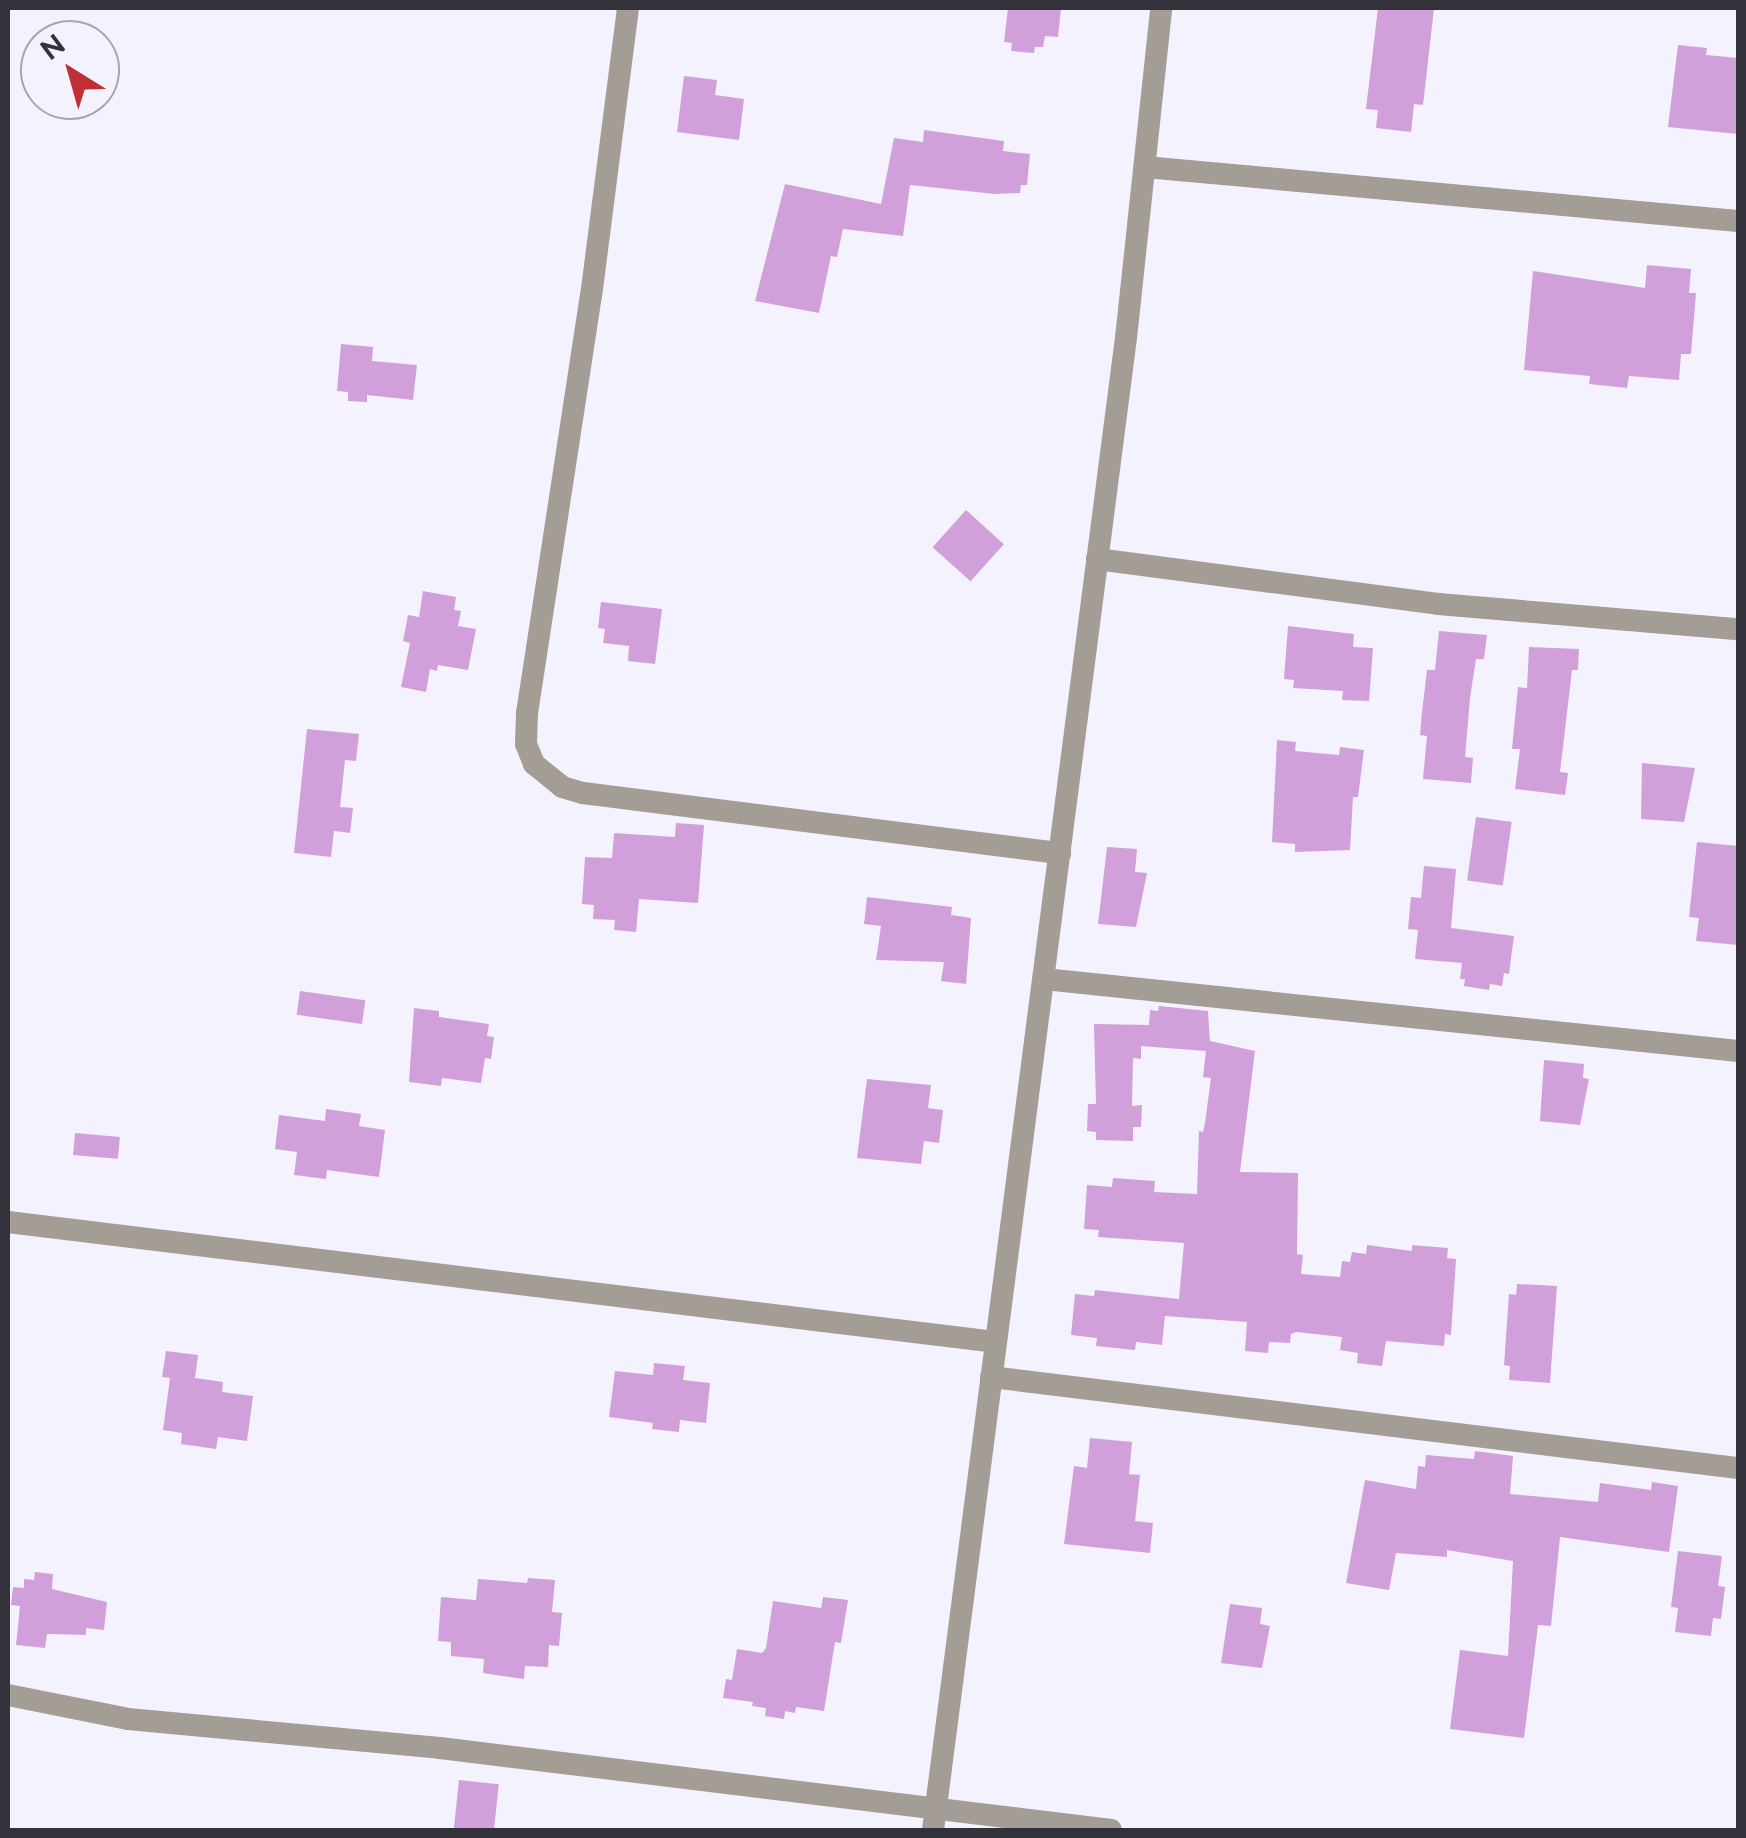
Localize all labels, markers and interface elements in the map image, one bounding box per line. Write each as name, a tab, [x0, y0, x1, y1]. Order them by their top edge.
north arrow	[20, 20, 120, 120]
text: N	[34, 28, 71, 67]

